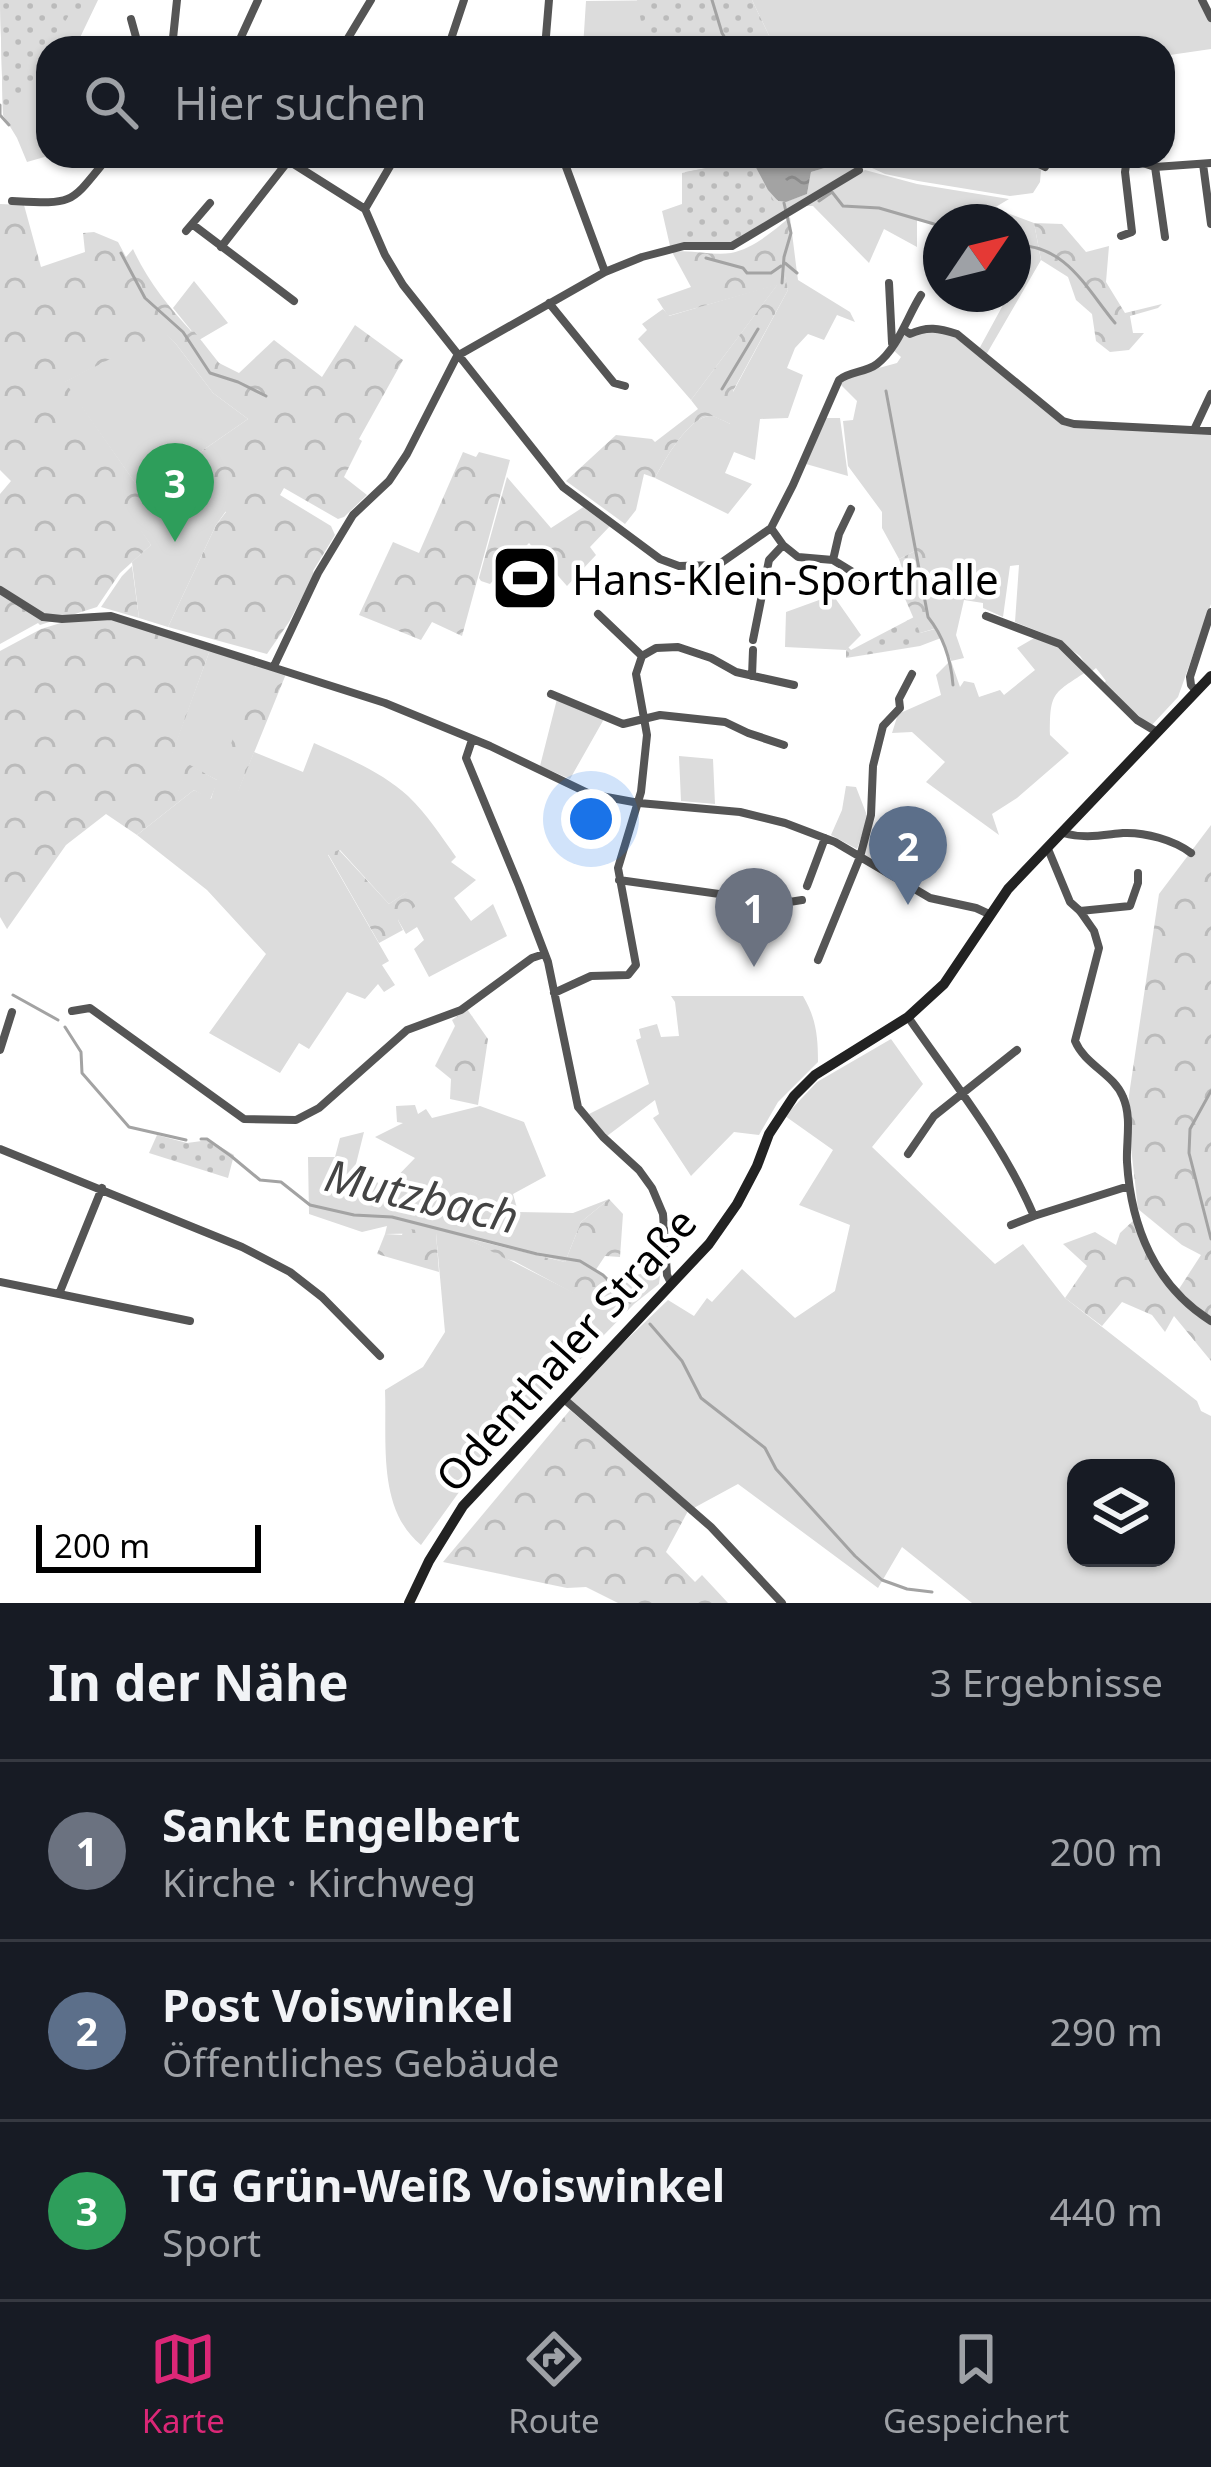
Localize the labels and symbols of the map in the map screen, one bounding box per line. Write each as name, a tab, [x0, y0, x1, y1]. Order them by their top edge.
north arrow	[923, 204, 1031, 312]
pin: 3	[136, 443, 214, 542]
sports icon: Hans-Klein-Sporthalle	[490, 543, 560, 613]
place label: Hans-Klein-Sporthalle	[572, 550, 999, 607]
your location	[561, 789, 621, 849]
pin: 2	[869, 806, 947, 905]
pin: 1	[715, 868, 793, 967]
water label: Mutzbach	[319, 1143, 525, 1247]
street label: Odenthaler Straße	[422, 1195, 708, 1503]
scale bar	[36, 1519, 261, 1572]

